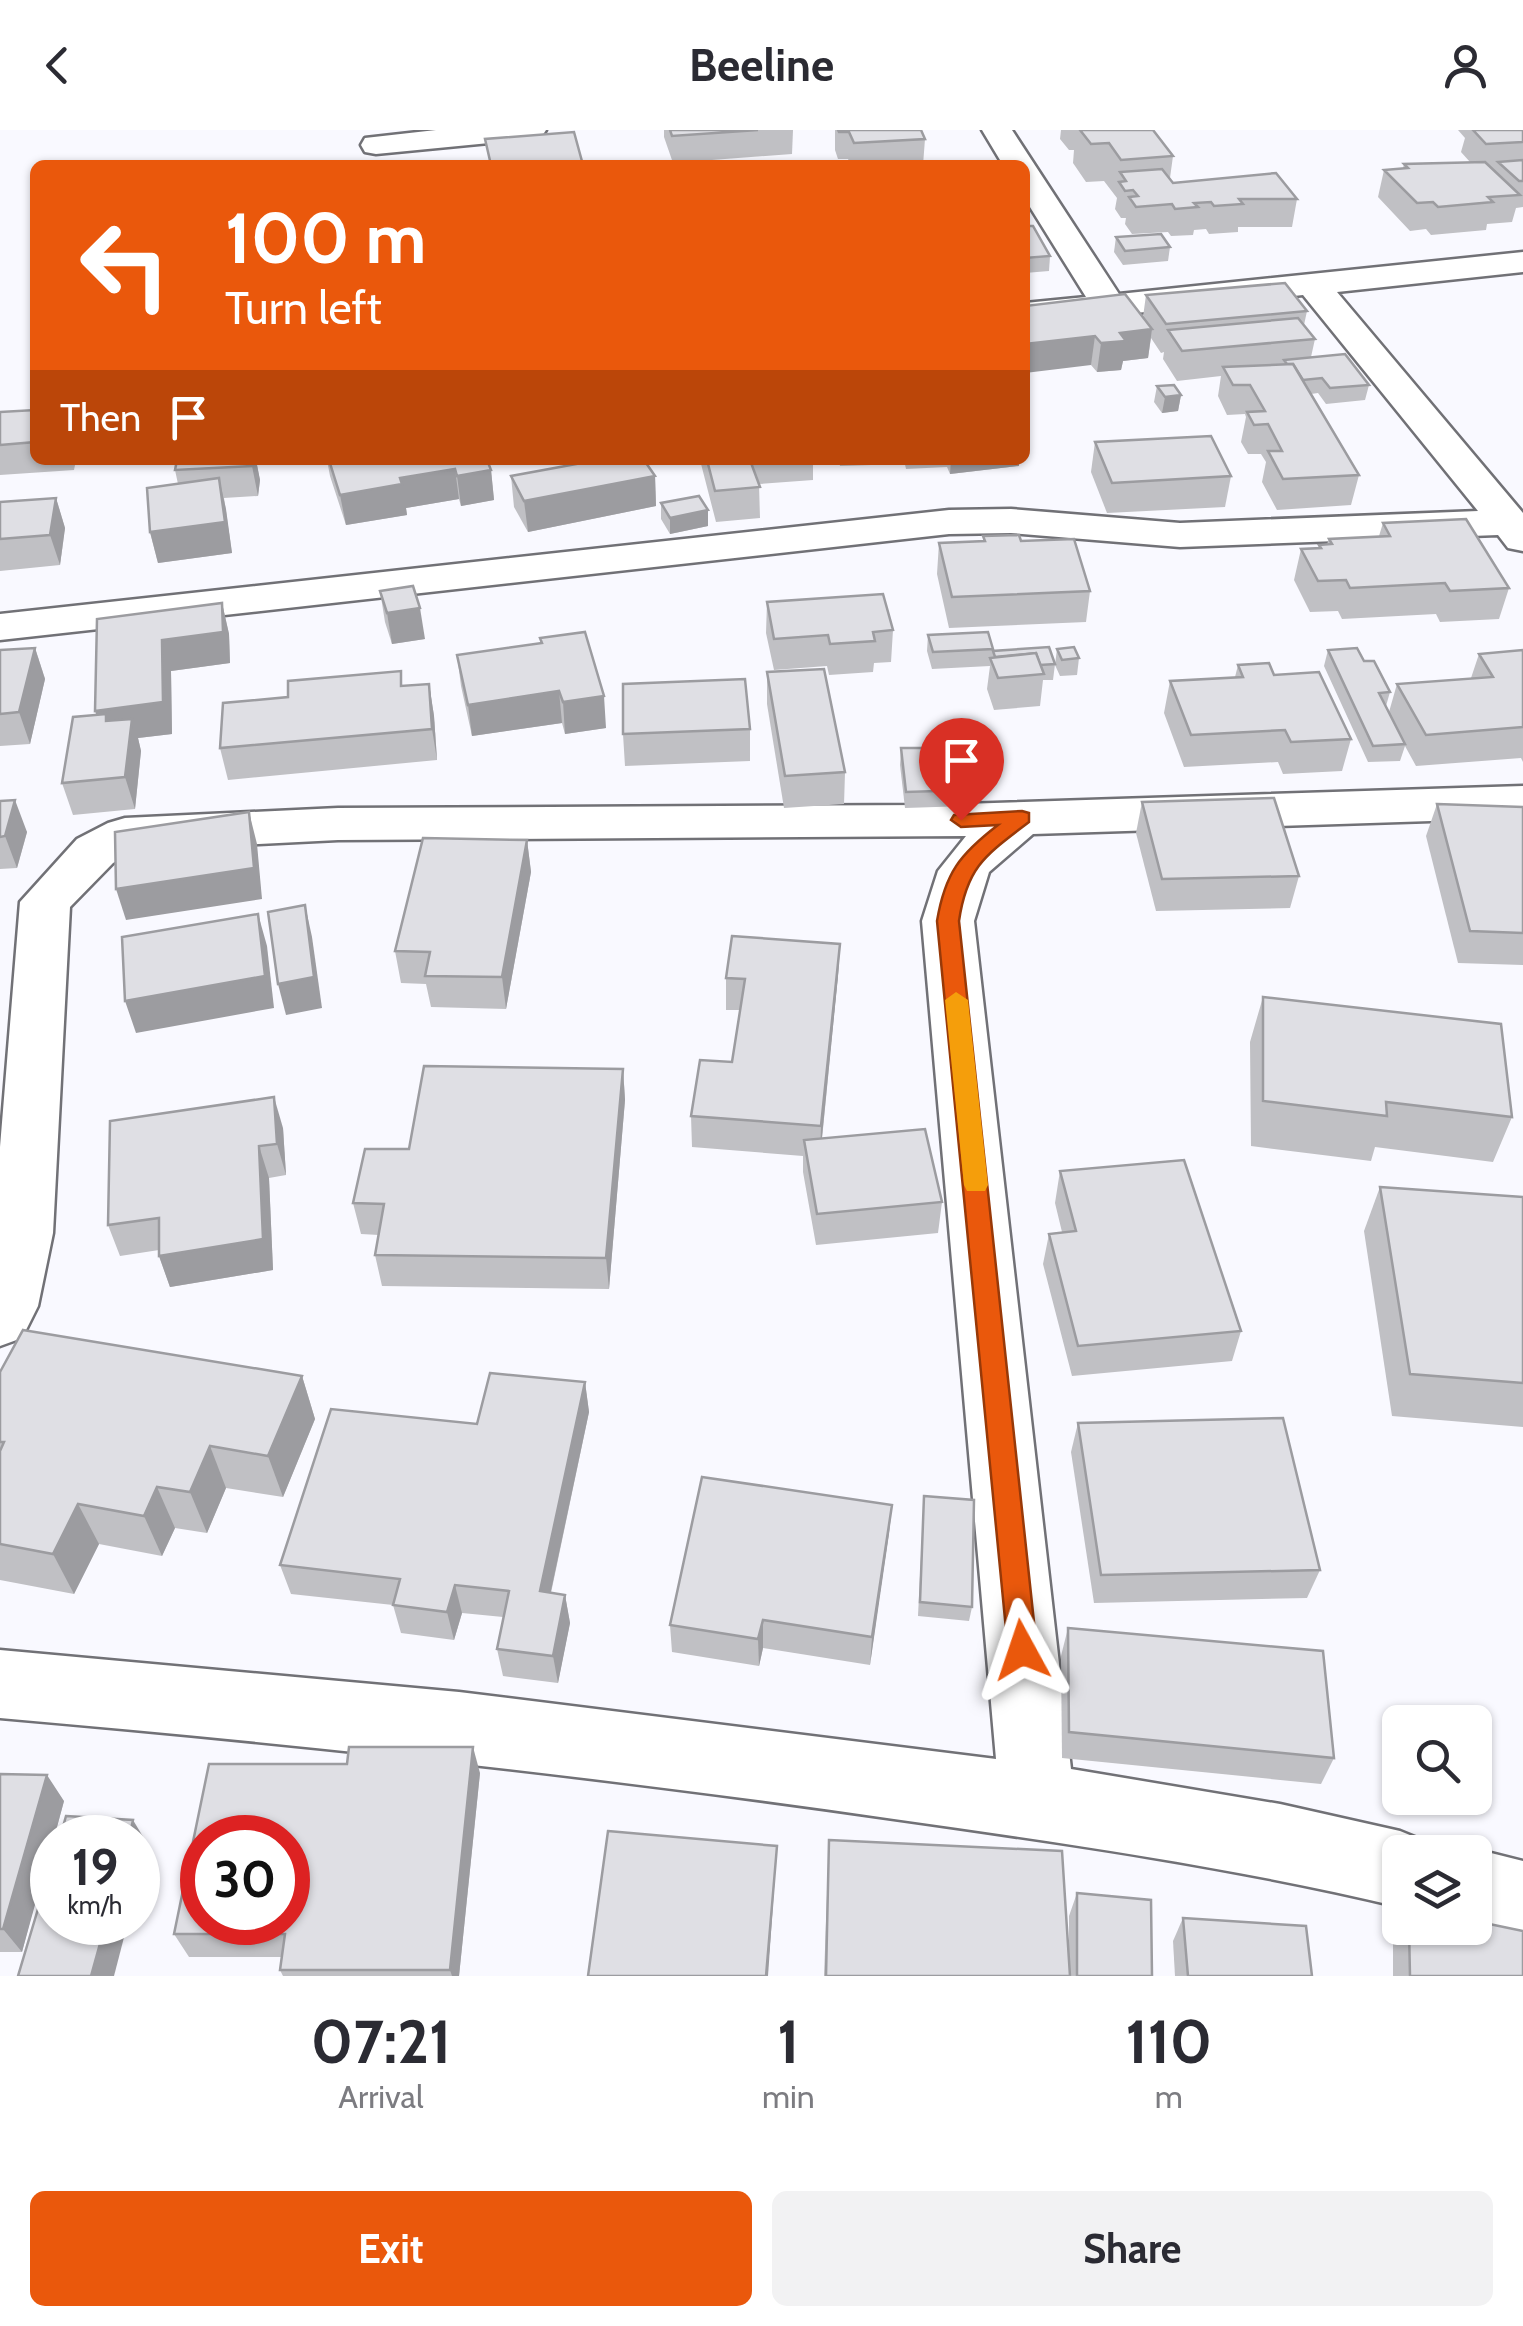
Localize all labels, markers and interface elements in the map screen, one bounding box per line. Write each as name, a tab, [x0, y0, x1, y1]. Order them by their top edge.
icon: back	[30, 38, 85, 93]
text: Beeline	[689, 38, 834, 92]
icon: person	[1438, 38, 1493, 93]
text: 100 m	[225, 195, 426, 281]
icon: left	[60, 200, 190, 330]
text: Turn left	[225, 281, 382, 335]
icon: arrive	[161, 390, 216, 445]
text: Then	[60, 394, 141, 441]
pin	[919, 718, 1004, 821]
icon: arrive	[934, 733, 989, 788]
position arrow	[970, 1598, 1074, 1702]
map controls	[1382, 1705, 1492, 1945]
button: search	[1382, 1705, 1492, 1815]
speed limit sign: 30	[180, 1815, 310, 1945]
button: layers	[1382, 1835, 1492, 1945]
text: 19	[72, 1837, 118, 1898]
text: km/h	[68, 1890, 122, 1920]
text: 07:21	[311, 2005, 451, 2078]
text: 1	[777, 2005, 799, 2078]
text: 110	[1126, 2005, 1212, 2078]
text: Arrival	[338, 2077, 424, 2116]
text: min	[762, 2077, 815, 2116]
text: m	[1155, 2077, 1183, 2116]
button: Exit	[30, 2191, 752, 2306]
button: Share	[772, 2191, 1493, 2306]

